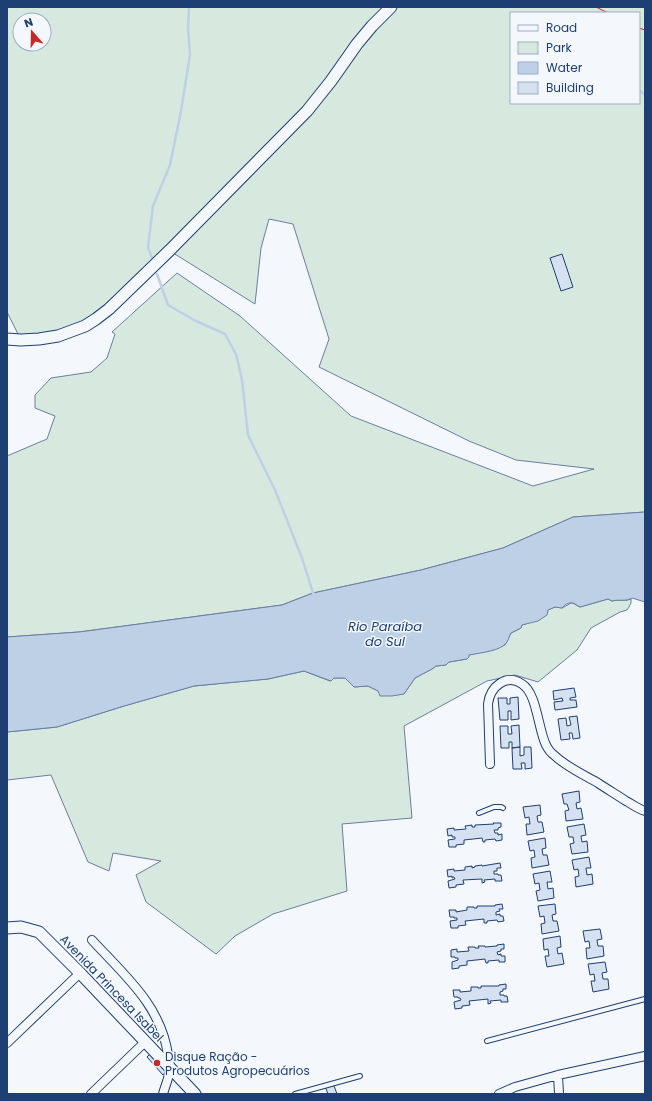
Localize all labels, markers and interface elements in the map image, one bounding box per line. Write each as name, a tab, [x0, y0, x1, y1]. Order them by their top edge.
north arrow	[12, 12, 52, 52]
legend	[510, 12, 640, 104]
text: N	[22, 14, 35, 32]
text: Road	[546, 19, 577, 36]
text: Park	[546, 39, 573, 56]
text: Water	[546, 59, 583, 76]
text: Building	[546, 79, 594, 96]
water label: Rio Paraíba do Sul	[348, 617, 422, 651]
street label: Avenida Princesa Isabel	[56, 931, 168, 1045]
place label: Disque Ração - Produtos Agropecuários	[165, 1048, 310, 1079]
marker: Disque Ração - Produtos Agropecuários	[152, 1058, 162, 1068]

